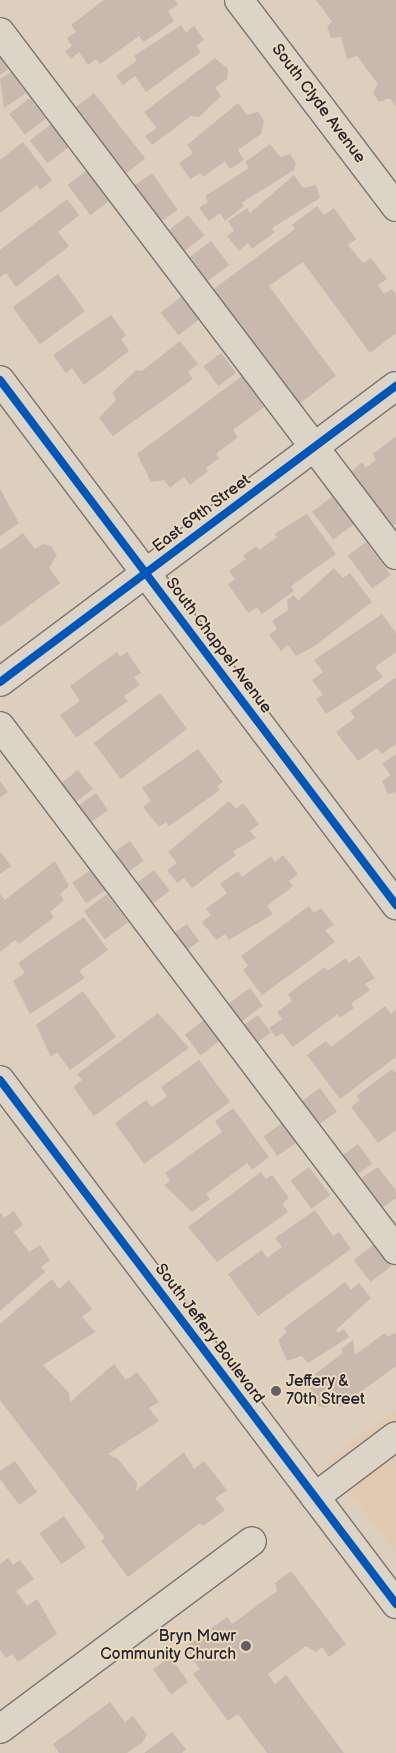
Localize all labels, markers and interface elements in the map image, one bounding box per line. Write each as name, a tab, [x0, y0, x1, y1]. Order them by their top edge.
street label: South Clyde Avenue	[267, 41, 369, 167]
street label: East 69th Street	[149, 471, 255, 557]
street label: South Chappel Avenue	[161, 575, 275, 717]
street label: South Jeffery Boulevard	[150, 1260, 268, 1408]
place label: Jeffery & 70th Street	[286, 1372, 365, 1410]
marker: Jeffery & 70th Street	[270, 1385, 282, 1397]
place label: Bryn Mawr Community Church	[99, 1627, 236, 1665]
marker: Bryn Mawr Community Church	[240, 1640, 252, 1652]

